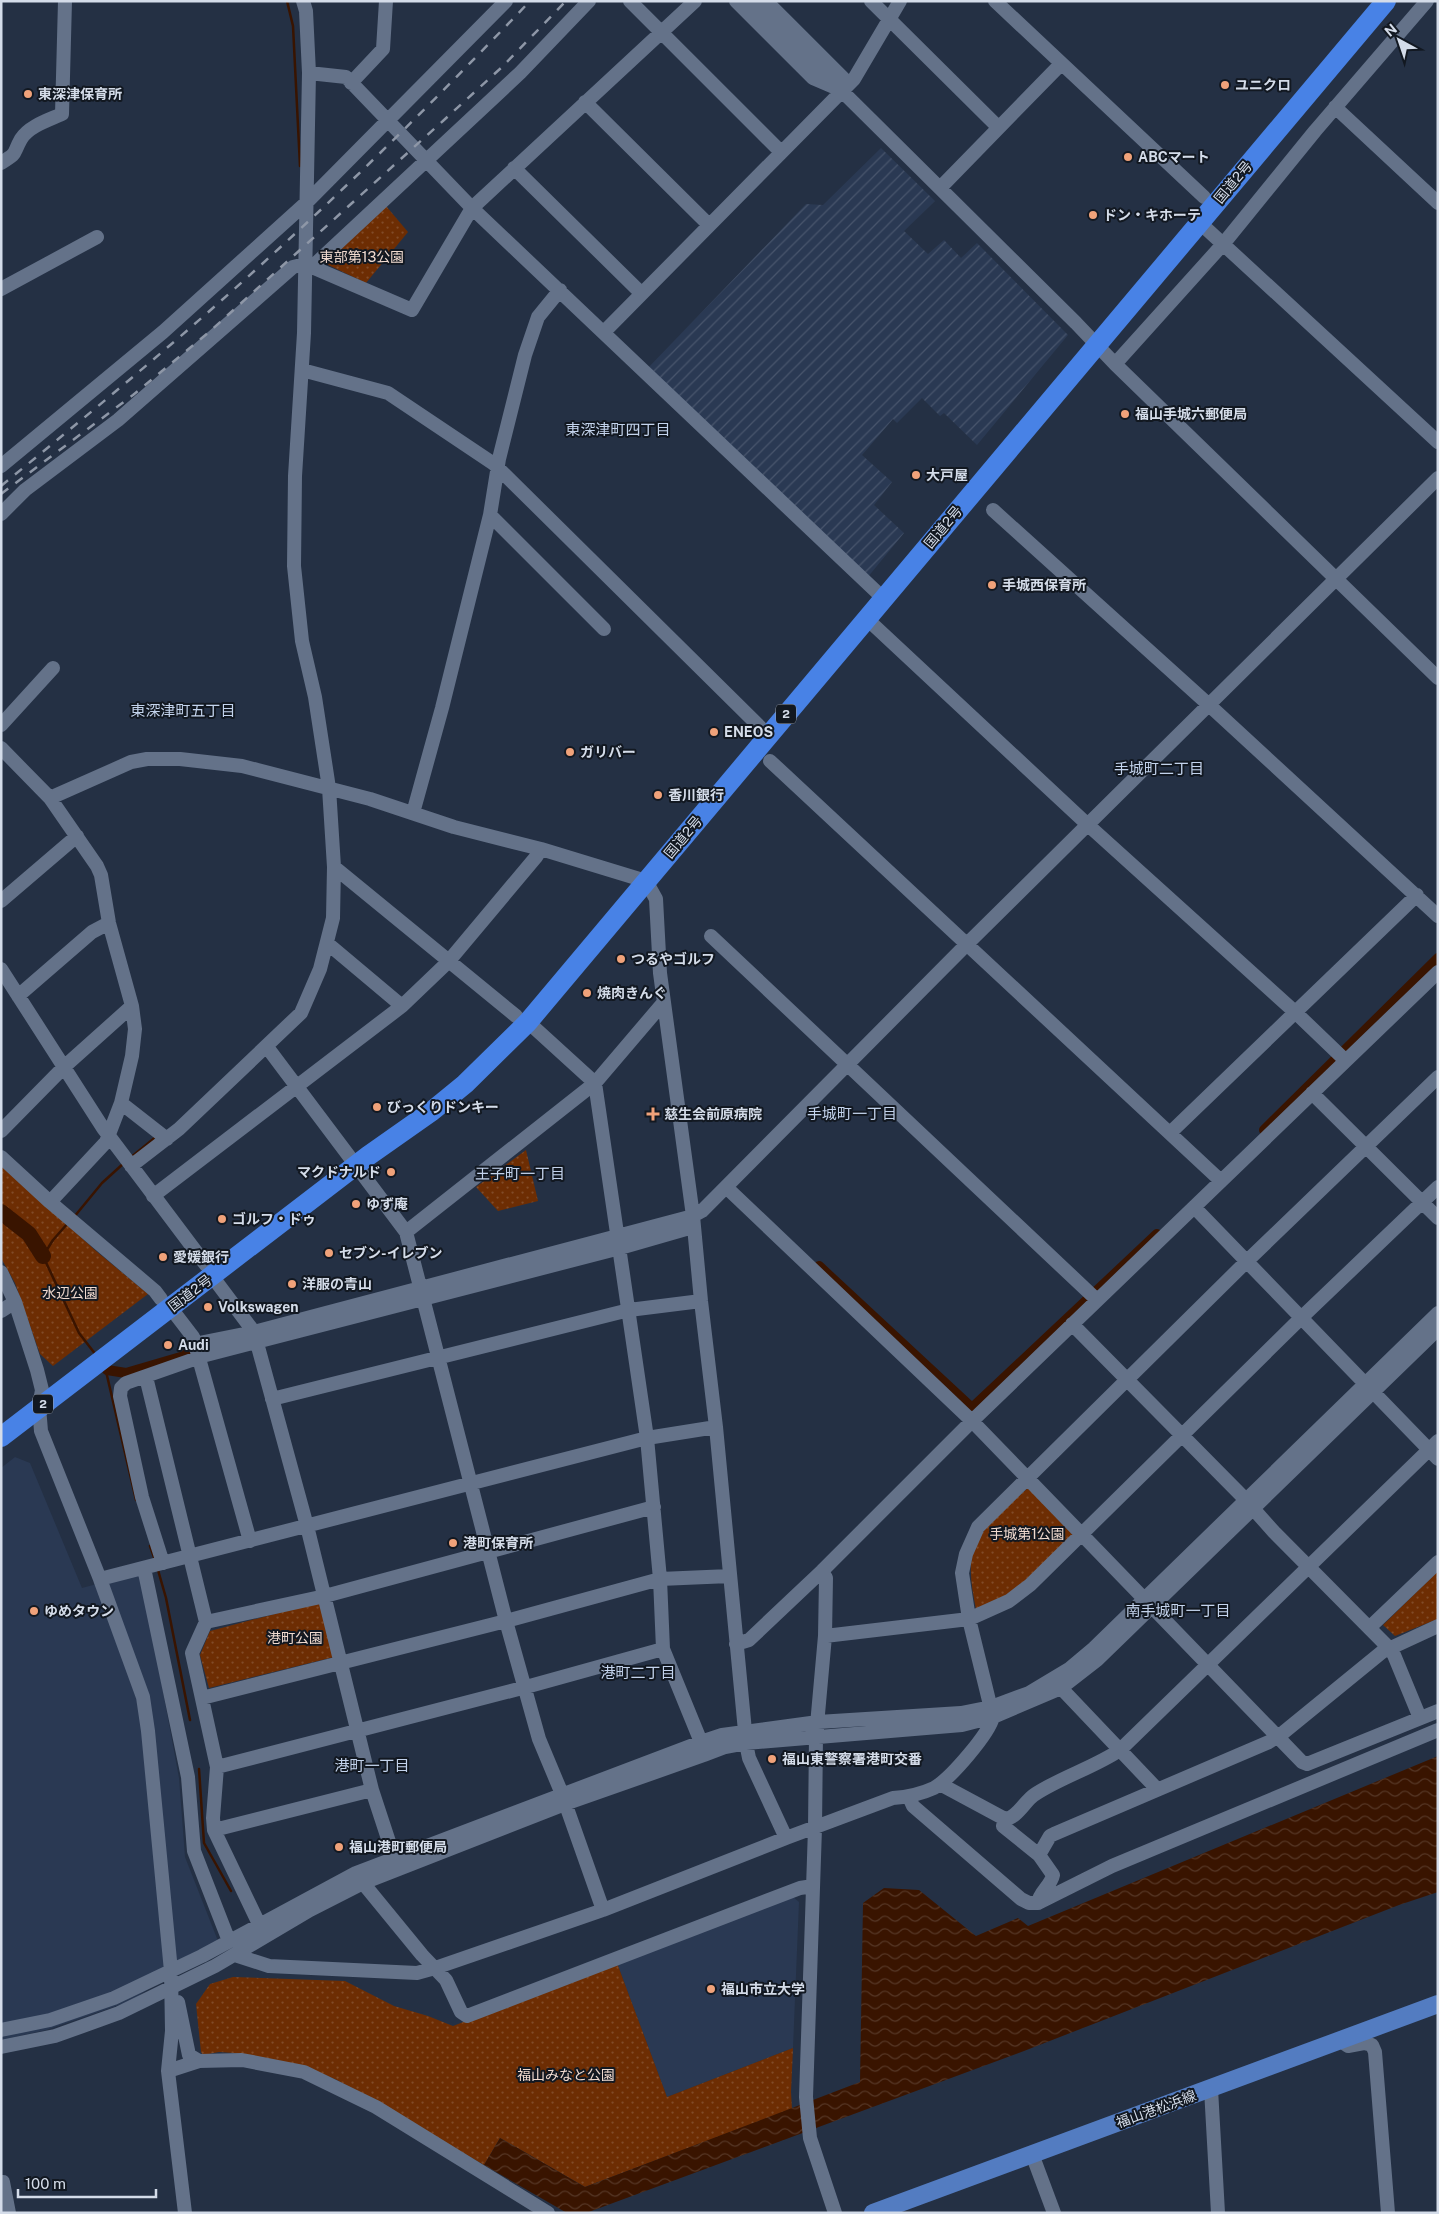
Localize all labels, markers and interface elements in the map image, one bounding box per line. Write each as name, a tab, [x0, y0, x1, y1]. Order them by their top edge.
north arrow	[1374, 15, 1424, 65]
text: N	[1381, 20, 1400, 40]
place label: ユニクロ	[1235, 77, 1291, 93]
marker: ユニクロ	[1219, 79, 1231, 91]
place label: 東深津保育所	[38, 86, 122, 102]
marker: 東深津保育所	[22, 88, 34, 100]
place label: ABCマート	[1138, 149, 1210, 165]
marker: ABCマート	[1122, 151, 1134, 163]
street label: 国道2号	[1211, 158, 1255, 206]
place label: ドン・キホーテ	[1103, 207, 1201, 223]
marker: ドン・キホーテ	[1087, 209, 1099, 221]
park label: 東部第13公園	[320, 249, 404, 265]
place label: 福山手城六郵便局	[1135, 406, 1247, 422]
marker: 福山手城六郵便局	[1119, 408, 1131, 420]
district label: 東深津町四丁目	[565, 421, 671, 438]
place label: 大戸屋	[926, 467, 968, 483]
marker: 大戸屋	[910, 469, 922, 481]
street label: 国道2号	[921, 503, 965, 551]
place label: 手城西保育所	[1002, 577, 1086, 593]
marker: 手城西保育所	[986, 579, 998, 591]
district label: 東深津町五丁目	[130, 702, 236, 719]
road number: 2	[776, 704, 796, 724]
place label: ENEOS	[724, 724, 773, 740]
marker: ENEOS	[708, 726, 720, 738]
place label: ガリバー	[580, 744, 636, 760]
marker: ガリバー	[564, 746, 576, 758]
district label: 手城町二丁目	[1114, 760, 1204, 777]
place label: 香川銀行	[668, 787, 724, 803]
marker: 香川銀行	[652, 789, 664, 801]
street label: 国道2号	[661, 813, 705, 861]
place label: つるやゴルフ	[631, 951, 715, 967]
marker: つるやゴルフ	[615, 953, 627, 965]
place label: 焼肉きんぐ	[597, 985, 667, 1001]
marker: 焼肉きんぐ	[581, 987, 593, 999]
place label: びっくりドンキー	[387, 1099, 499, 1115]
marker: びっくりドンキー	[371, 1101, 383, 1113]
district label: 手城町一丁目	[807, 1105, 897, 1122]
place label: 慈生会前原病院	[664, 1106, 762, 1122]
marker: 慈生会前原病院	[646, 1107, 660, 1121]
place label: マクドナルド	[297, 1164, 381, 1180]
district label: 王子町一丁目	[475, 1165, 565, 1182]
marker: マクドナルド	[385, 1166, 397, 1178]
place label: ゆず庵	[366, 1196, 408, 1212]
marker: ゆず庵	[350, 1198, 362, 1210]
place label: ゴルフ・ドゥ	[232, 1211, 316, 1227]
marker: ゴルフ・ドゥ	[216, 1213, 228, 1225]
place label: セブン-イレブン	[339, 1245, 443, 1261]
marker: セブン-イレブン	[323, 1247, 335, 1259]
place label: 愛媛銀行	[173, 1249, 229, 1265]
marker: 愛媛銀行	[157, 1251, 169, 1263]
street label: 国道2号	[165, 1271, 215, 1315]
place label: 洋服の青山	[302, 1276, 372, 1292]
marker: 洋服の青山	[286, 1278, 298, 1290]
park label: 水辺公園	[42, 1285, 98, 1301]
place label: Volkswagen	[218, 1299, 299, 1315]
marker: Volkswagen	[202, 1301, 214, 1313]
place label: Audi	[178, 1337, 209, 1353]
marker: Audi	[162, 1339, 174, 1351]
road number: 2	[33, 1395, 53, 1414]
park label: 手城第1公園	[989, 1526, 1065, 1542]
place label: 港町保育所	[463, 1535, 533, 1551]
marker: 港町保育所	[447, 1537, 459, 1549]
district label: 南手城町一丁目	[1125, 1602, 1231, 1619]
place label: ゆめタウン	[44, 1603, 114, 1619]
marker: ゆめタウン	[28, 1605, 40, 1617]
park label: 港町公園	[267, 1630, 323, 1646]
district label: 港町二丁目	[600, 1664, 676, 1681]
place label: 福山東警察署港町交番	[782, 1751, 922, 1767]
marker: 福山東警察署港町交番	[766, 1753, 778, 1765]
district label: 港町一丁目	[334, 1757, 410, 1774]
place label: 福山港町郵便局	[349, 1839, 447, 1855]
marker: 福山港町郵便局	[333, 1841, 345, 1853]
place label: 福山市立大学	[721, 1981, 805, 1997]
marker: 福山市立大学	[705, 1983, 717, 1995]
park label: 福山みなと公園	[517, 2067, 615, 2083]
street label: 福山港松浜線	[1114, 2087, 1198, 2131]
scale bar	[18, 2166, 155, 2198]
text: 100 m	[25, 2175, 66, 2192]

